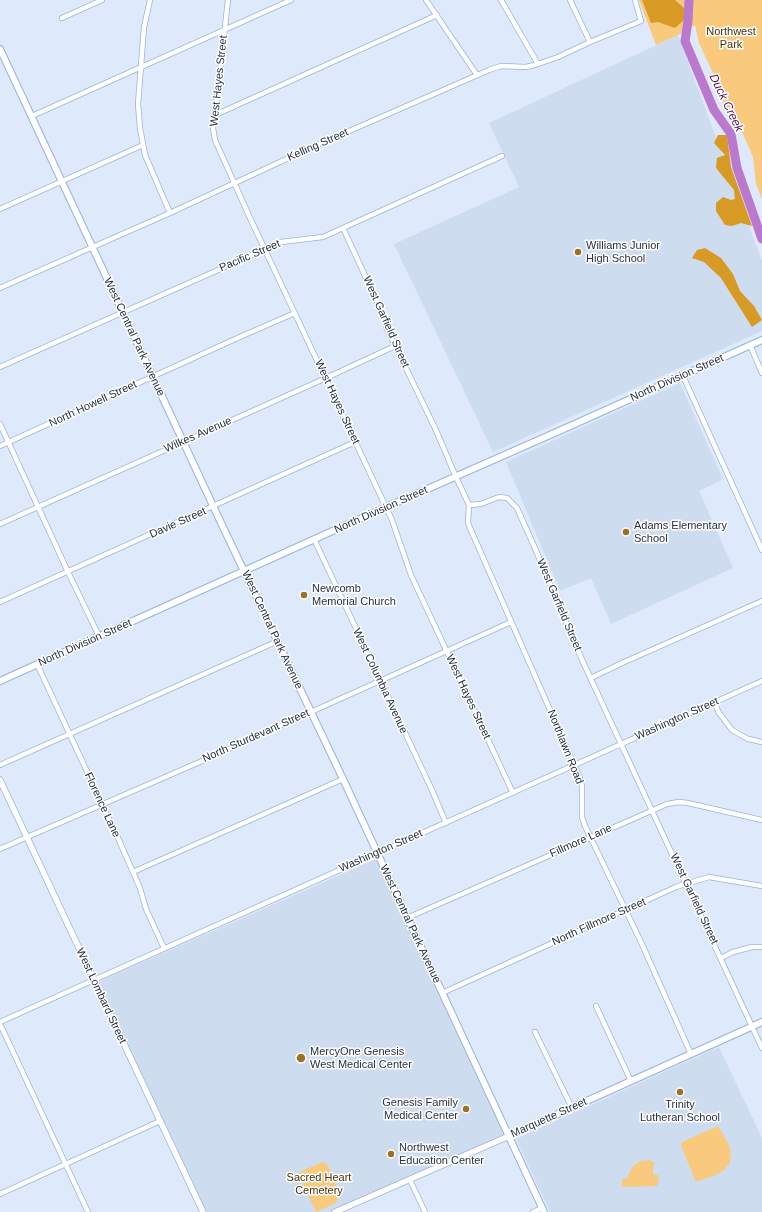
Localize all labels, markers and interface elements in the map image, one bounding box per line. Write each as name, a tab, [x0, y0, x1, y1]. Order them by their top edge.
park label: Northwest Park	[706, 25, 756, 51]
street label: West Hayes Street	[208, 35, 230, 127]
water label: Duck Creek	[706, 72, 746, 134]
street label: Kelling Street	[285, 126, 351, 164]
street label: Pacific Street	[218, 237, 282, 275]
place label: Williams Junior High School	[586, 239, 660, 265]
marker: Williams Junior High School	[573, 247, 583, 257]
street label: West Garfield Street	[360, 274, 412, 370]
street label: West Central Park Avenue	[101, 276, 167, 398]
street label: North Division Street	[628, 351, 726, 405]
street label: West Hayes Street	[312, 358, 362, 446]
street label: North Howell Street	[47, 378, 139, 430]
street label: Wilkes Avenue	[162, 414, 234, 456]
street label: North Division Street	[332, 483, 430, 537]
street label: Davie Street	[148, 505, 208, 541]
place label: Adams Elementary School	[634, 519, 727, 545]
marker: Adams Elementary School	[621, 527, 631, 537]
street label: West Garfield Street	[534, 557, 584, 653]
street label: West Central Park Avenue	[239, 569, 305, 691]
place label: Newcomb Memorial Church	[312, 582, 396, 608]
marker: Newcomb Memorial Church	[299, 590, 309, 600]
street label: North Division Street	[36, 616, 134, 670]
street label: West Columbia Avenue	[350, 626, 410, 736]
street label: West Hayes Street	[443, 653, 493, 741]
street label: Washington Street	[633, 695, 721, 743]
street label: North Sturdevant Street	[201, 706, 311, 766]
street label: Northlawn Road	[544, 708, 586, 786]
street label: Florence Lane	[81, 770, 123, 840]
street label: Fillmore Lane	[548, 821, 614, 861]
street label: Washington Street	[337, 827, 425, 875]
street label: West Garfield Street	[667, 851, 721, 947]
street label: West Central Park Avenue	[377, 863, 443, 985]
street label: North Fillmore Street	[550, 895, 648, 949]
street label: West Lombard Street	[73, 946, 129, 1046]
place label: MercyOne Genesis West Medical Center	[310, 1045, 412, 1071]
marker: MercyOne Genesis West Medical Center	[295, 1052, 307, 1064]
marker: Trinity Lutheran School	[675, 1087, 685, 1097]
street label: Marquette Street	[509, 1095, 589, 1141]
place label: Genesis Family Medical Center	[382, 1096, 458, 1122]
place label: Trinity Lutheran School	[640, 1098, 720, 1124]
marker: Genesis Family Medical Center	[461, 1104, 471, 1114]
place label: Northwest Education Center	[399, 1141, 484, 1167]
marker: Northwest Education Center	[386, 1149, 396, 1159]
park label: Sacred Heart Cemetery	[287, 1171, 351, 1197]

